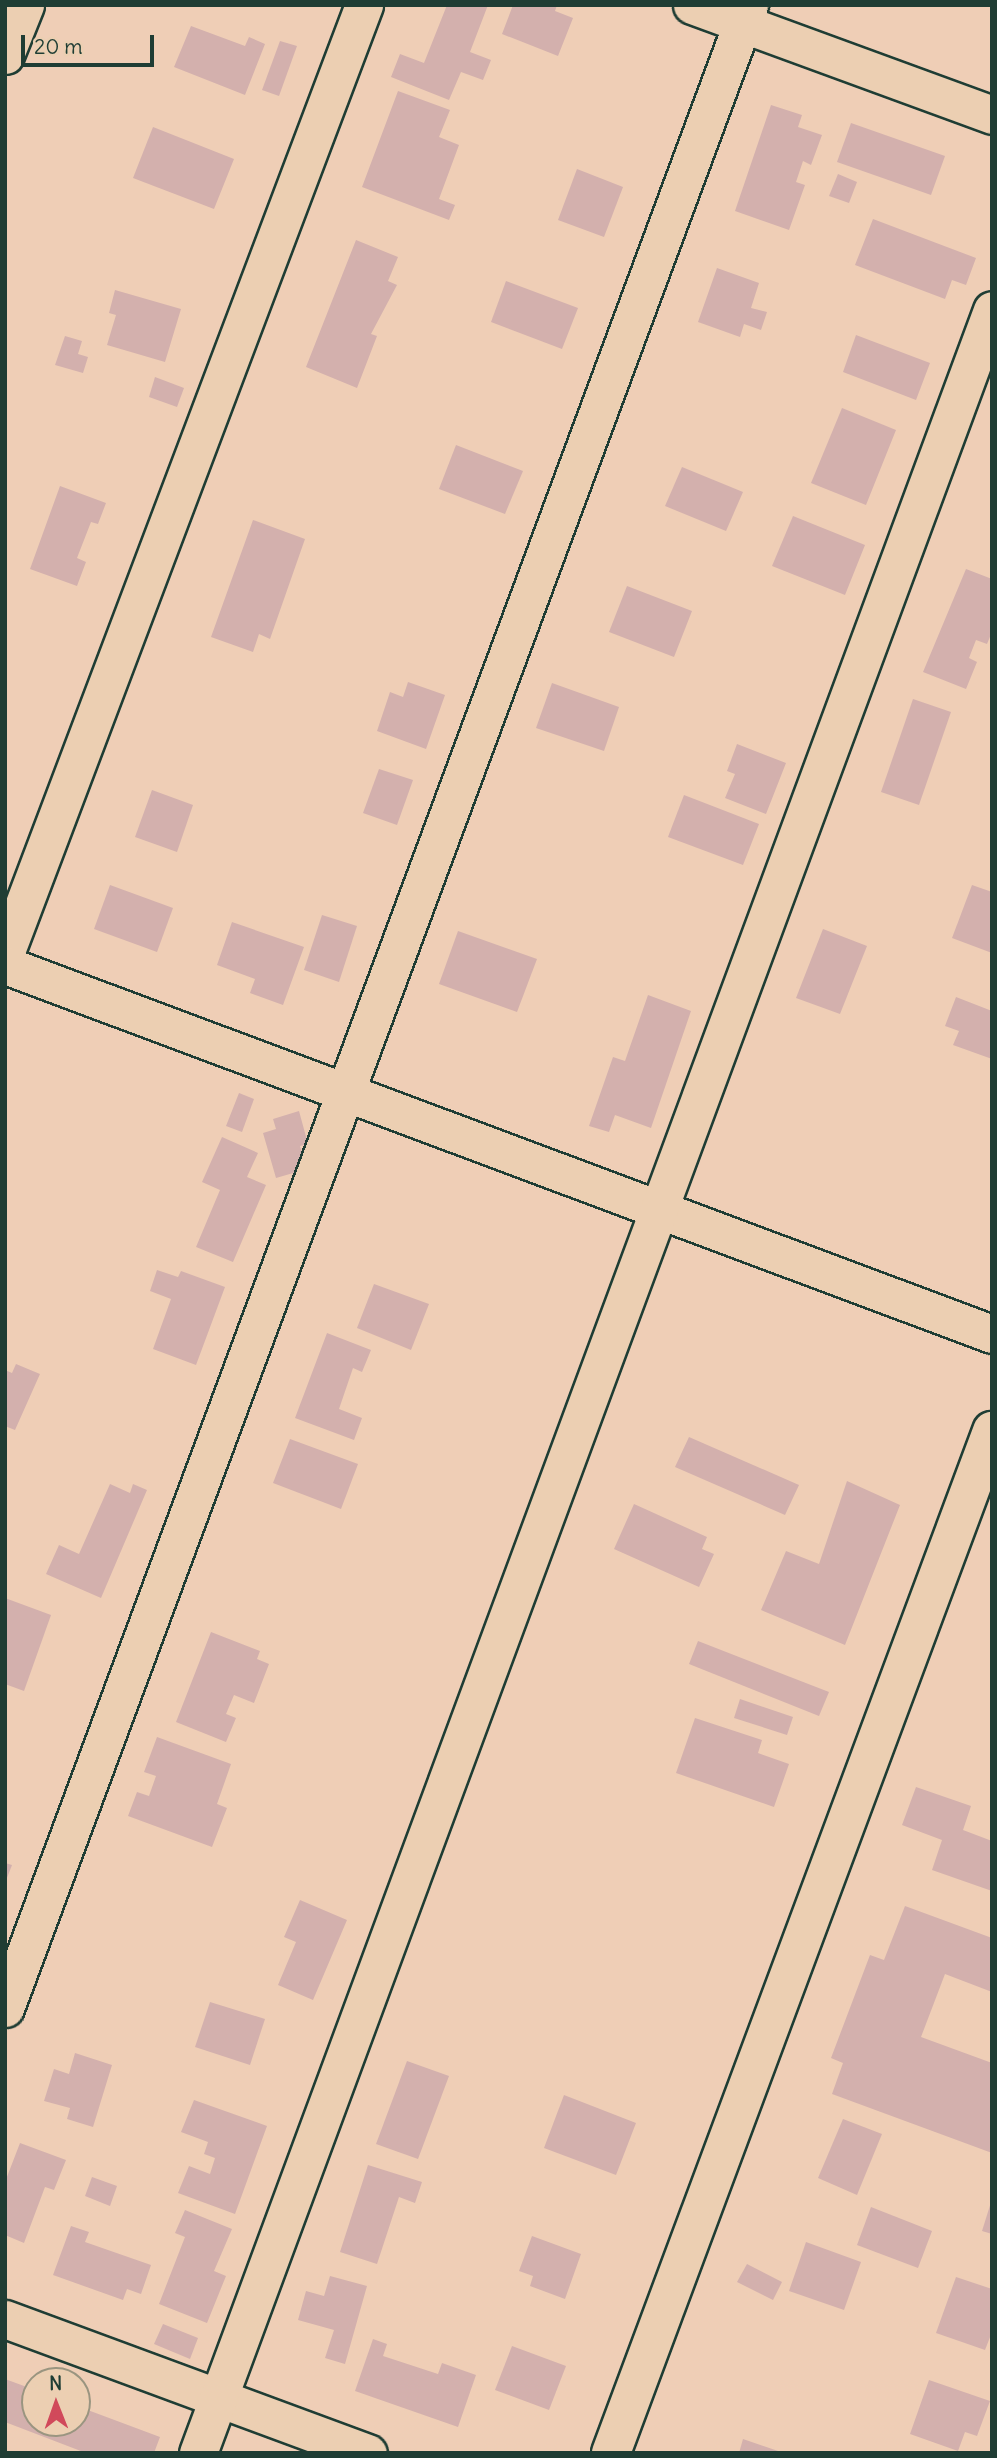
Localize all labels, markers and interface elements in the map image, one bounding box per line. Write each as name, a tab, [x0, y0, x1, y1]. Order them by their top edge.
scale bar	[24, 21, 158, 65]
text: 20 m	[34, 33, 83, 60]
north arrow	[21, 2367, 91, 2437]
text: N	[49, 2371, 62, 2395]

